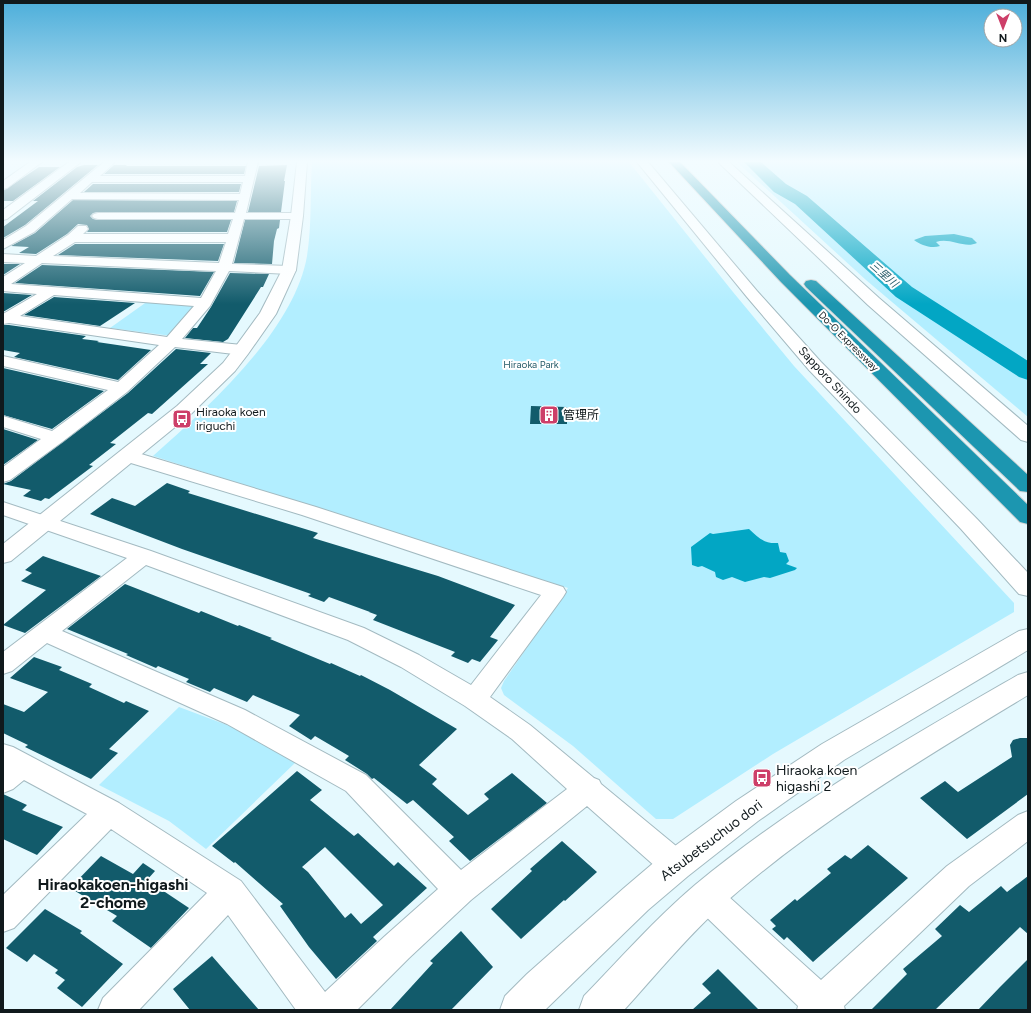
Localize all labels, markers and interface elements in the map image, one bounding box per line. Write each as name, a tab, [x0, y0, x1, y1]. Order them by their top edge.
north arrow	[983, 8, 1023, 48]
text: N	[999, 31, 1007, 44]
water label: 三里川	[867, 259, 901, 291]
street label: Do-O Expressway	[816, 309, 882, 375]
street label: Sapporo Shindo	[796, 344, 865, 416]
park label: Hiraoka Park	[503, 358, 559, 371]
building icon: 管理所	[538, 404, 560, 426]
place label: Hiraoka koen iriguchi	[196, 405, 266, 433]
bus stop icon: Hiraoka koen iriguchi	[171, 408, 193, 430]
place label: 管理所	[563, 408, 599, 422]
place label: Hiraoka koen higashi 2	[776, 762, 857, 795]
bus stop icon: Hiraoka koen higashi 2	[751, 767, 773, 789]
street label: Atsubetsuchuo dori	[657, 796, 766, 884]
district label: Hiraokakoen-higashi 2-chome	[38, 875, 189, 912]

